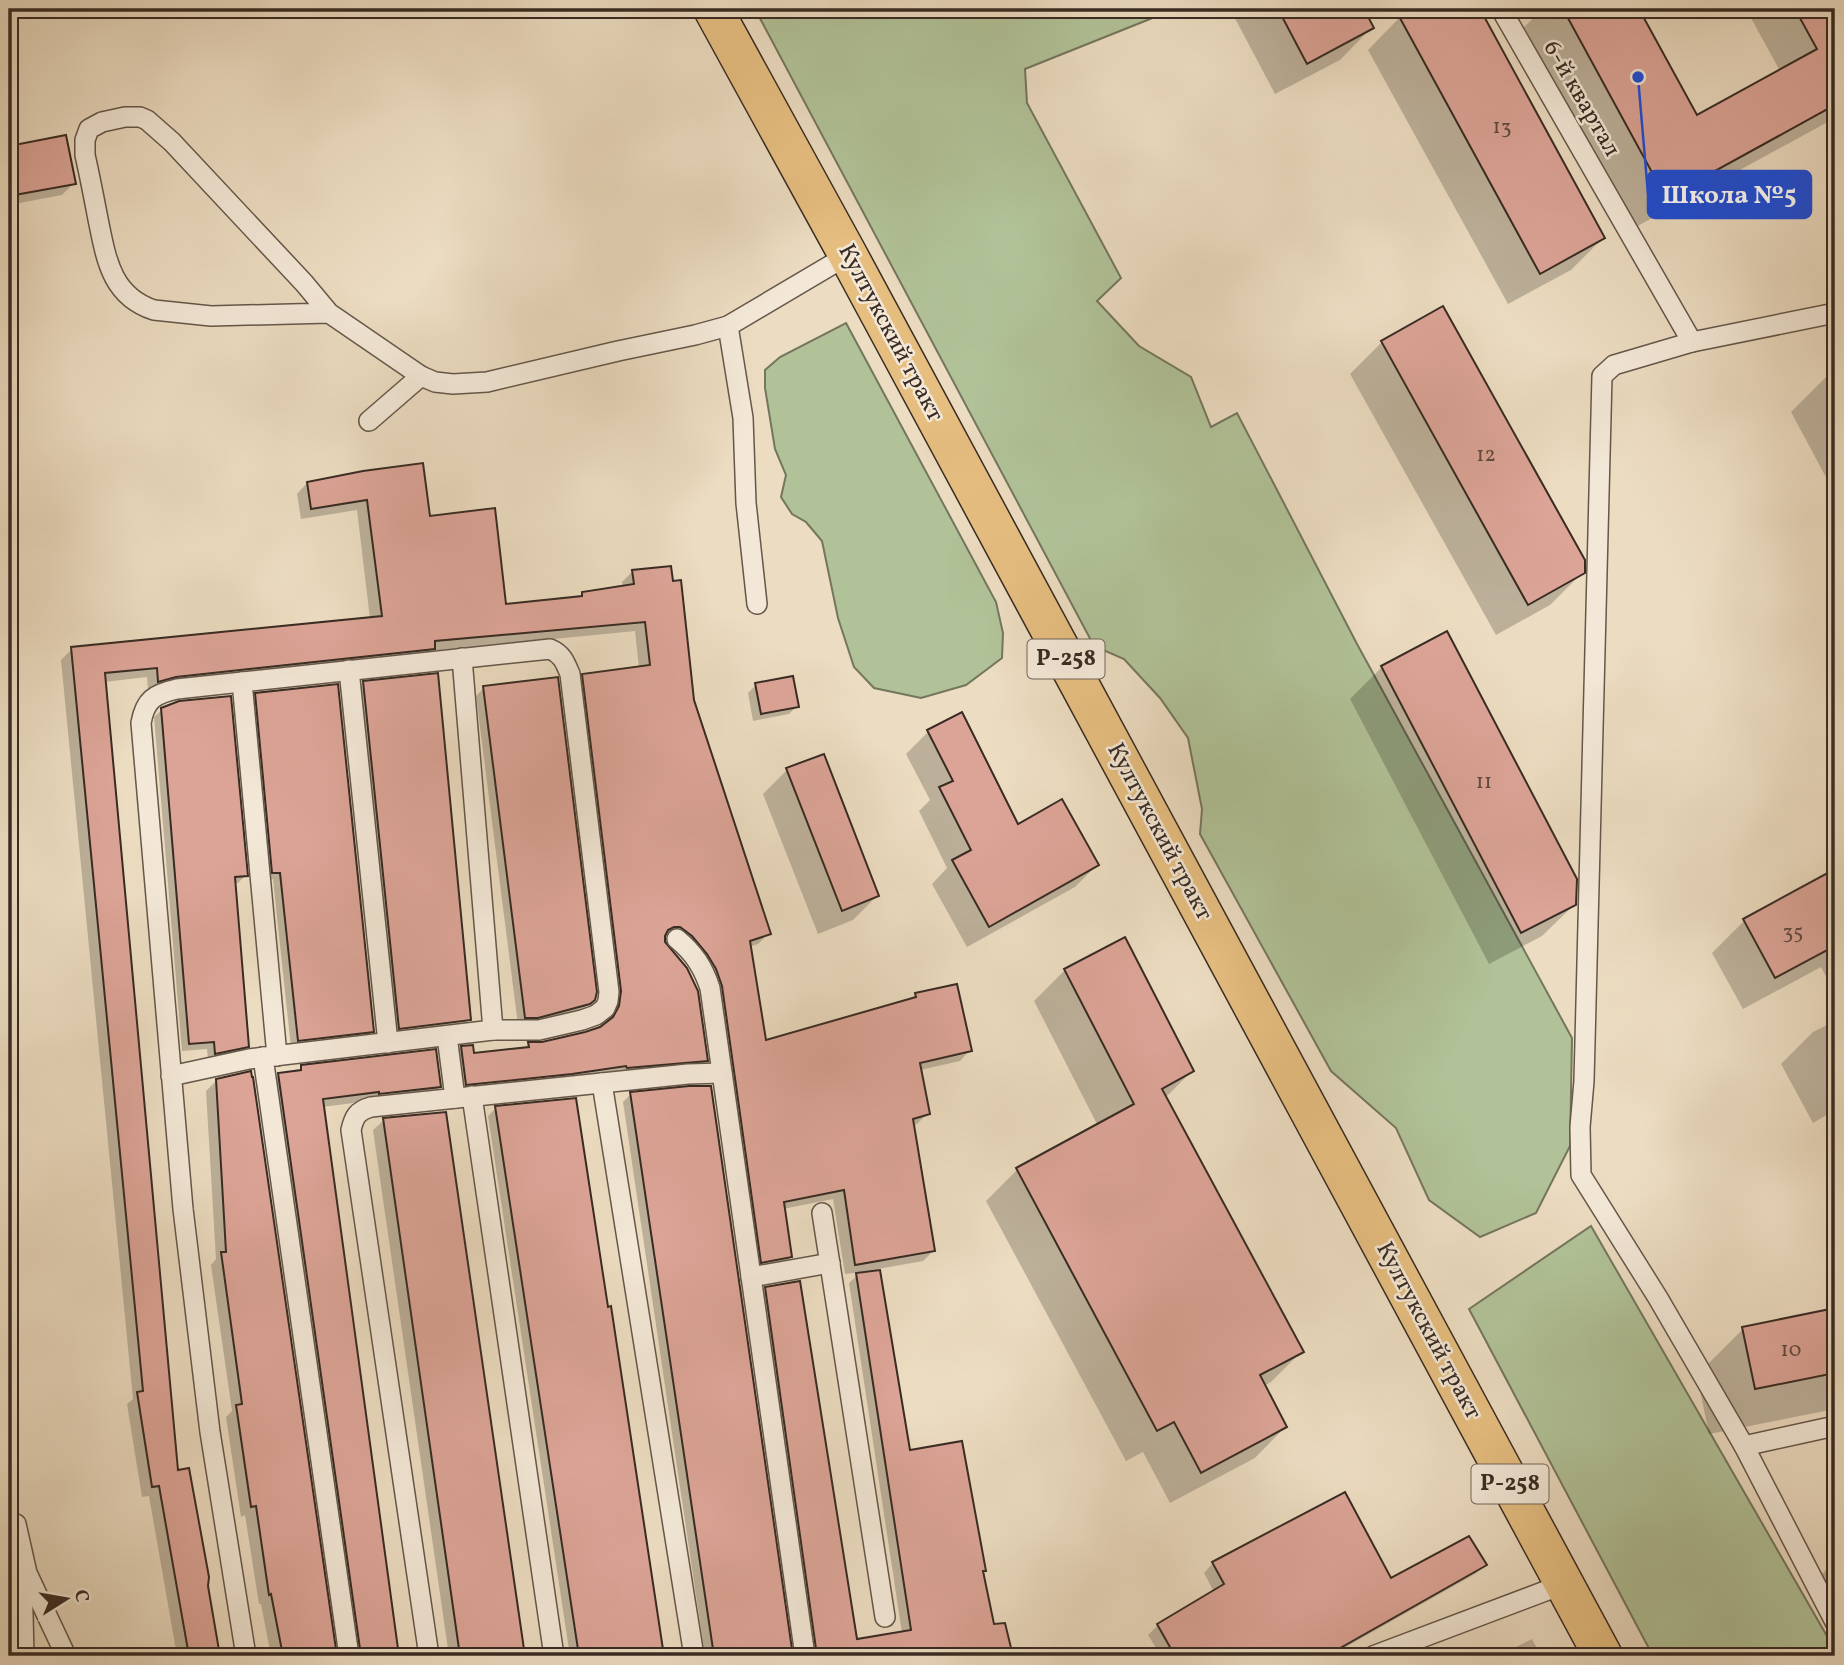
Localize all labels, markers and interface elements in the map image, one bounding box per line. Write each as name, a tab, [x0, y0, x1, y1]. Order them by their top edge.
street label: 6-й квартал	[1534, 35, 1628, 163]
house number: 13	[1493, 113, 1511, 142]
callout: Школа №5	[1648, 171, 1811, 218]
text: Школа №5	[1661, 178, 1797, 214]
street label: Култукский тракт	[829, 238, 951, 428]
house number: 12	[1476, 441, 1496, 470]
road number: Р-258	[1028, 639, 1104, 678]
street label: Култукский тракт	[1098, 737, 1220, 927]
house number: 11	[1476, 768, 1492, 797]
house number: 35	[1783, 918, 1803, 947]
street label: Култукский тракт	[1367, 1236, 1489, 1426]
house number: 10	[1781, 1336, 1801, 1365]
road number: Р-258	[1472, 1464, 1548, 1504]
north arrow	[32, 1564, 102, 1634]
text: С	[67, 1588, 95, 1605]

